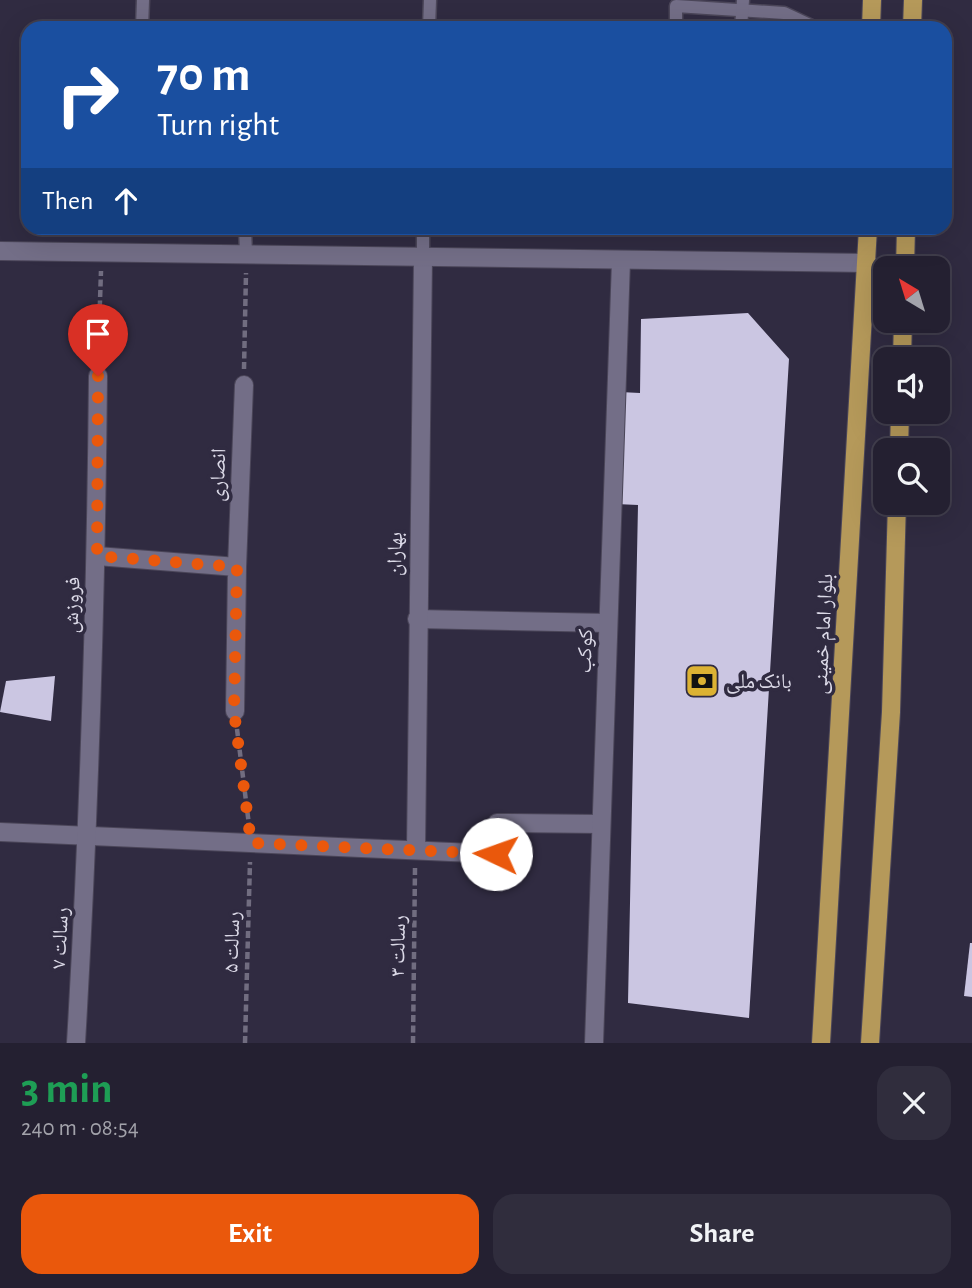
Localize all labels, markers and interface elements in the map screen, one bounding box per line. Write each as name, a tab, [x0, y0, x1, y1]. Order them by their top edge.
icon: right	[42, 49, 133, 140]
text: 70 m	[157, 51, 251, 100]
text: Turn right	[157, 109, 279, 141]
icon: ahead	[107, 182, 145, 220]
text: Then	[42, 188, 93, 214]
north arrow	[873, 256, 950, 332]
map controls	[873, 256, 950, 515]
pin	[68, 304, 128, 376]
icon: arrive	[79, 315, 117, 353]
button: sound	[873, 347, 950, 424]
button: search	[873, 438, 950, 515]
street label: انصاری	[207, 448, 230, 502]
street label: بهاران	[384, 532, 407, 576]
street label: بلوار امام خمینی	[809, 573, 840, 695]
street label: فروزش	[61, 576, 85, 634]
street label: کوکب	[574, 628, 597, 674]
bank icon: بانک ملی	[683, 662, 721, 700]
place label: بانک ملی	[726, 671, 792, 694]
position arrow	[459, 817, 533, 891]
street label: رسالت ۷	[48, 907, 72, 969]
street label: رسالت ۵	[220, 911, 244, 973]
street label: رسالت ۳	[387, 915, 409, 977]
button: close	[877, 1066, 951, 1140]
text: 3 min	[21, 1068, 113, 1110]
text: 240 m · 08:54	[21, 1117, 139, 1140]
button: Exit	[21, 1194, 479, 1274]
button: Share	[493, 1194, 951, 1274]

